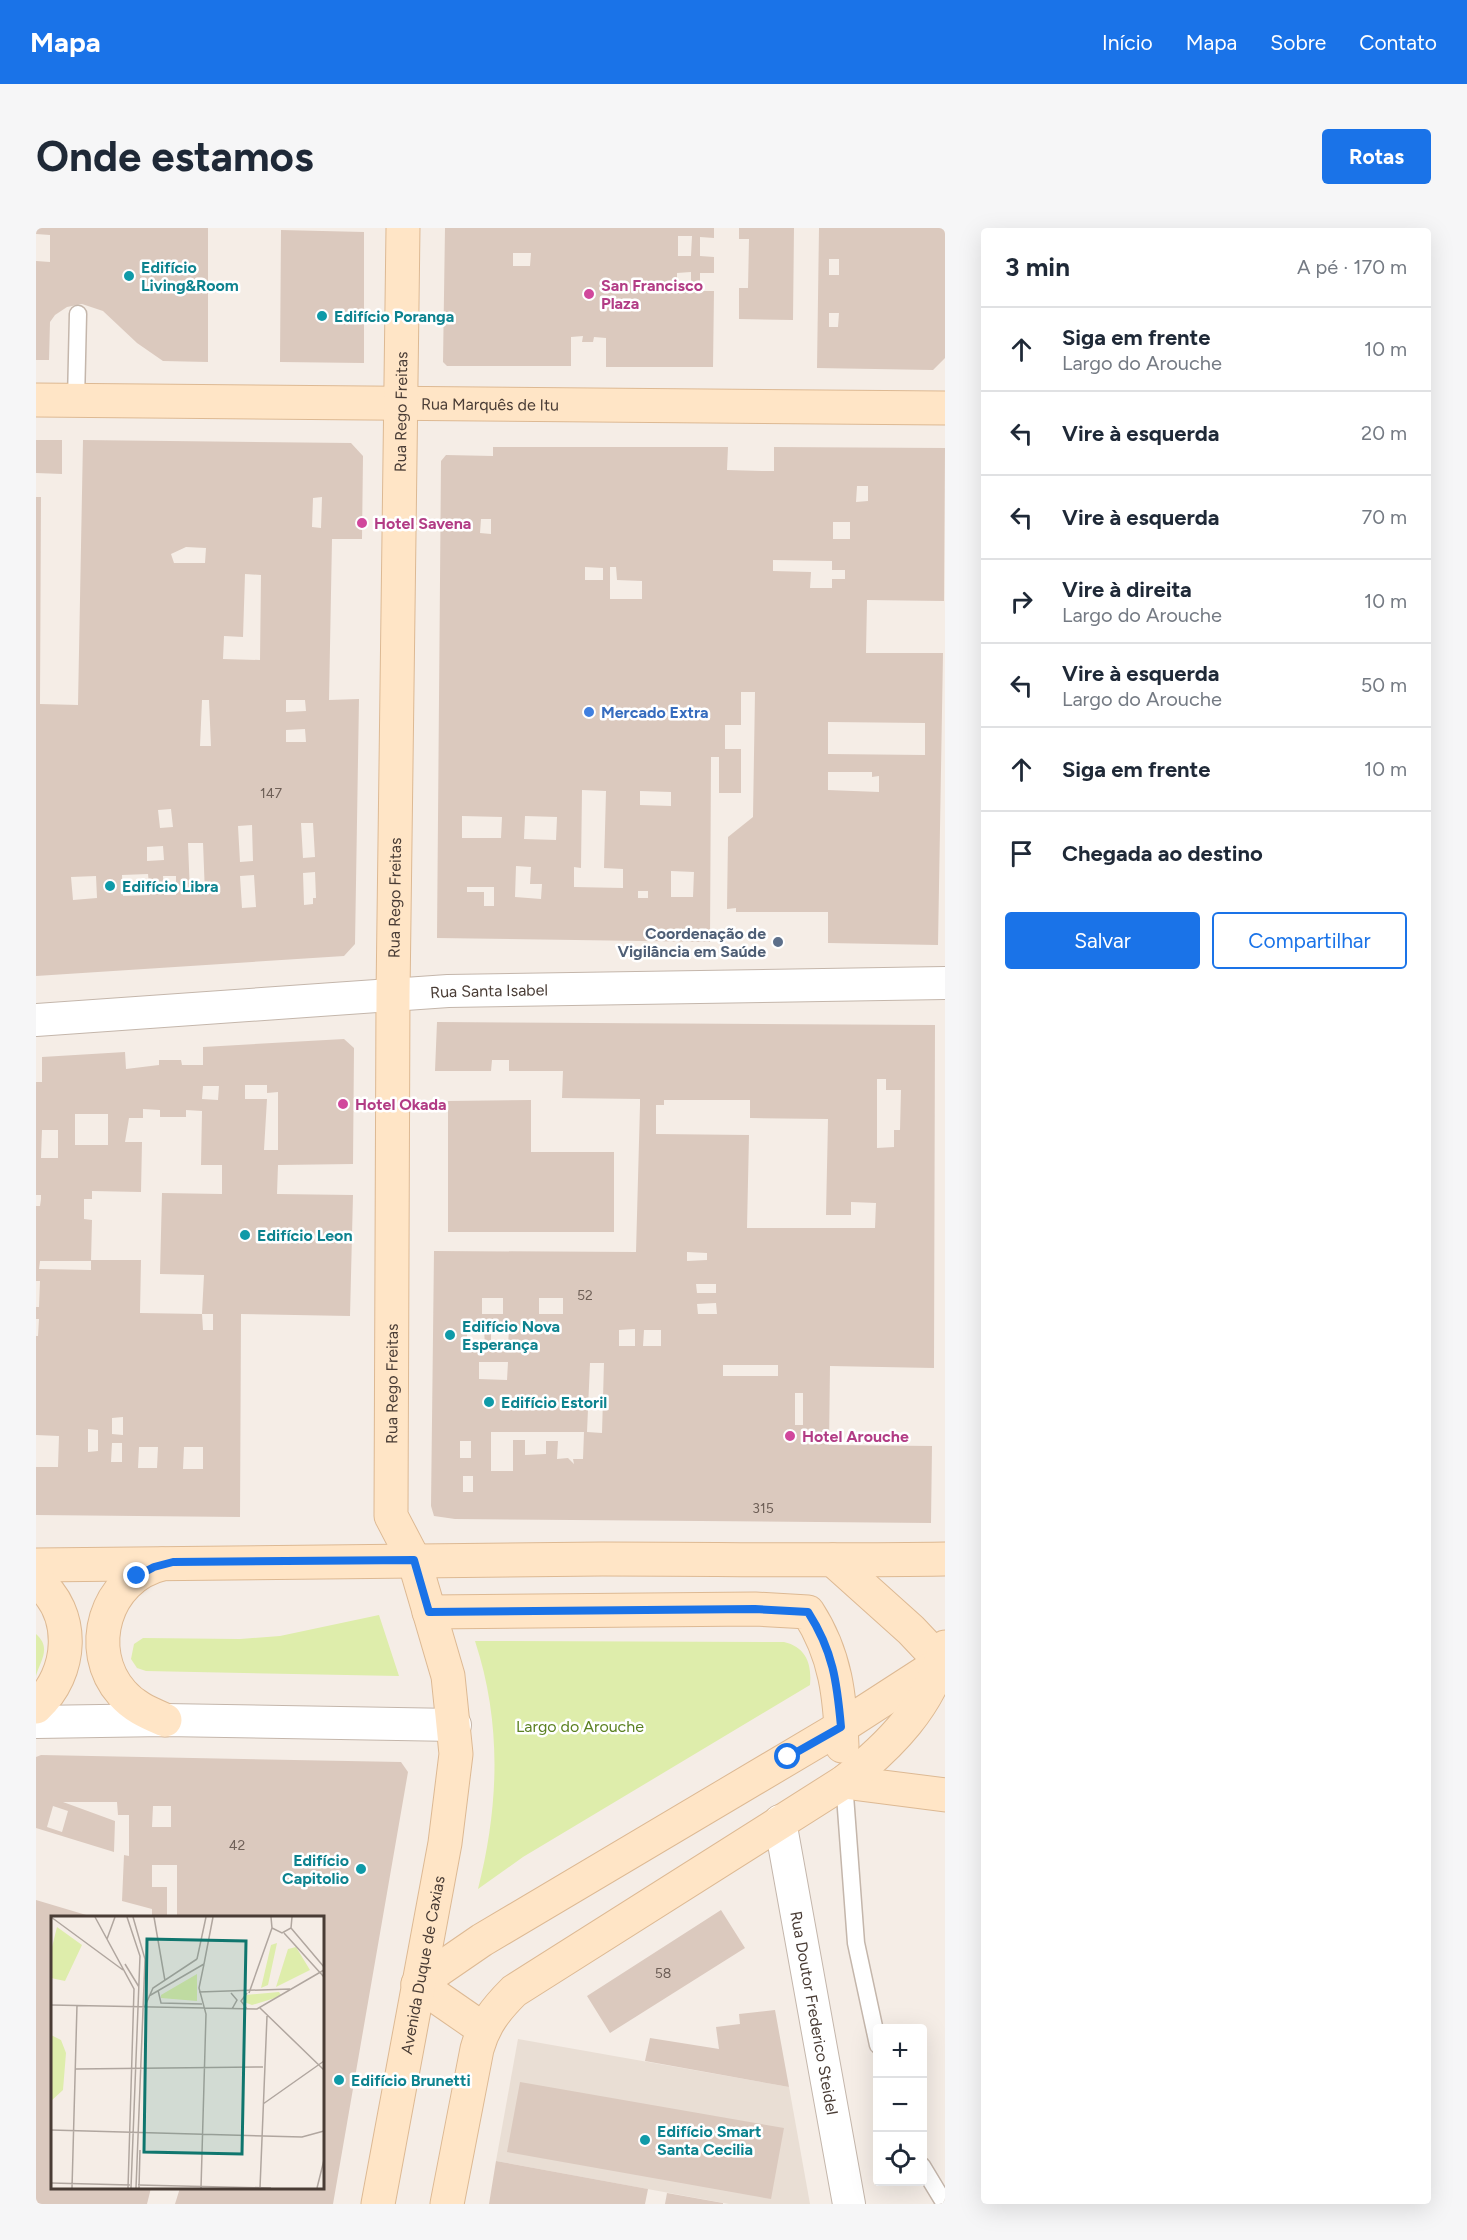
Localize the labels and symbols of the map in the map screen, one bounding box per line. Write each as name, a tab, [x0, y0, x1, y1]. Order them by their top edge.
place label: Edifício Living&Room	[141, 258, 239, 295]
marker: Edifício Living&Room	[122, 269, 136, 283]
place label: San Francisco Plaza	[601, 276, 703, 313]
marker: San Francisco Plaza	[582, 287, 596, 301]
place label: Edifício Poranga	[334, 307, 454, 326]
marker: Edifício Poranga	[315, 309, 329, 323]
street label: Rua Rego Freitas	[390, 351, 411, 472]
street label: Rua Marquês de Itu	[421, 394, 559, 414]
place label: Hotel Savena	[374, 514, 471, 533]
marker: Hotel Savena	[355, 516, 369, 530]
place label: Mercado Extra	[601, 703, 709, 722]
marker: Mercado Extra	[582, 705, 596, 719]
house number: 147	[260, 785, 282, 802]
street label: Rua Rego Freitas	[384, 837, 405, 958]
place label: Edifício Libra	[122, 877, 219, 896]
marker: Edifício Libra	[103, 879, 117, 893]
place label: Coordenação de Vigilância em Saúde	[617, 924, 766, 961]
marker: Coordenação de Vigilância em Saúde	[771, 935, 785, 949]
street label: Rua Santa Isabel	[429, 980, 548, 1002]
place label: Hotel Okada	[355, 1095, 447, 1114]
marker: Hotel Okada	[336, 1097, 350, 1111]
place label: Edifício Leon	[257, 1226, 353, 1245]
marker: Edifício Leon	[238, 1228, 252, 1242]
house number: 52	[577, 1287, 593, 1304]
place label: Edifício Nova Esperança	[462, 1317, 560, 1354]
street label: Rua Rego Freitas	[382, 1323, 401, 1444]
marker: Edifício Nova Esperança	[443, 1328, 457, 1342]
place label: Edifício Estoril	[501, 1393, 607, 1412]
marker: Edifício Estoril	[482, 1395, 496, 1409]
place label: Hotel Arouche	[802, 1427, 909, 1446]
marker: Hotel Arouche	[783, 1429, 797, 1443]
house number: 315	[752, 1500, 774, 1517]
route end	[123, 1562, 149, 1588]
park label: Largo do Arouche	[516, 1717, 644, 1736]
route start	[774, 1743, 800, 1769]
house number: 42	[229, 1837, 245, 1854]
place label: Edifício Capitolio	[282, 1851, 349, 1888]
marker: Edifício Capitolio	[354, 1862, 368, 1876]
street label: Avenida Duque de Caxias	[396, 1874, 448, 2056]
street label: Rua Doutor Frederico Steidel	[787, 1909, 842, 2116]
inset map	[51, 1916, 324, 2189]
house number: 58	[655, 1965, 671, 1982]
place label: Edifício Brunetti	[351, 2071, 471, 2090]
marker: Edifício Brunetti	[332, 2073, 346, 2087]
place label: Edifício Smart Santa Cecilia	[657, 2122, 761, 2159]
marker: Edifício Smart Santa Cecilia	[638, 2133, 652, 2147]

